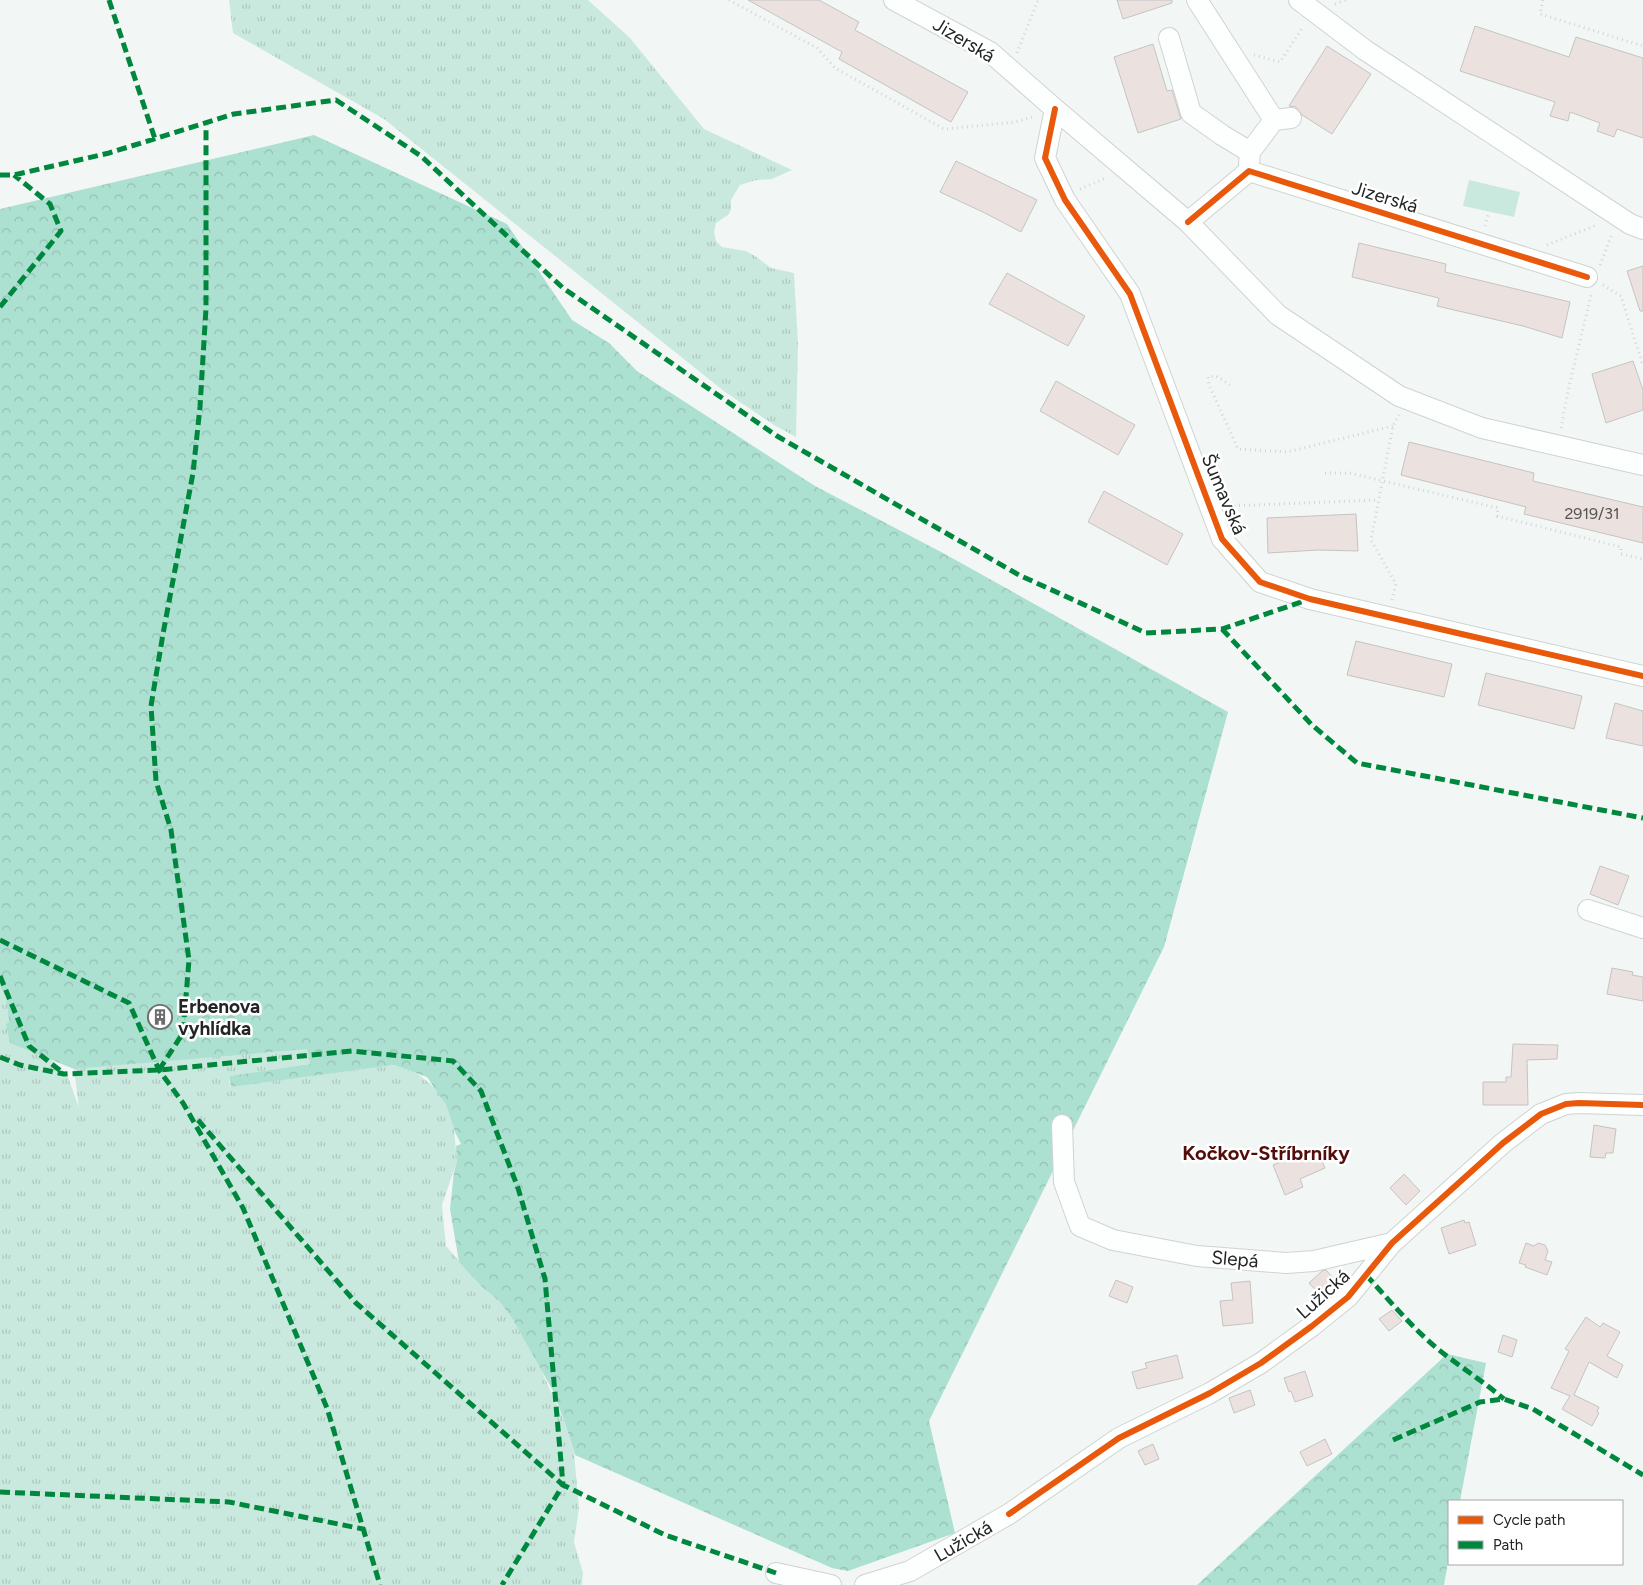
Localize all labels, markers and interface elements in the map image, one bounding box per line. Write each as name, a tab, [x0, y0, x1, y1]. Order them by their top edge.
street label: Jizerská	[929, 13, 999, 67]
street label: Jizerská	[1349, 176, 1421, 218]
street label: Šumavská	[1197, 450, 1251, 538]
house number: 2919/31	[1564, 504, 1620, 523]
place label: Erbenova vyhlídka	[178, 995, 260, 1040]
building icon: Erbenova vyhlídka	[147, 1004, 173, 1030]
district label: Kočkov-Stříbrníky	[1182, 1141, 1350, 1165]
street label: Slepá	[1211, 1245, 1259, 1273]
street label: Lužická	[1292, 1264, 1354, 1324]
legend	[1448, 1500, 1623, 1565]
text: Cycle path	[1493, 1511, 1565, 1529]
street label: Lužická	[930, 1515, 996, 1567]
text: Path	[1493, 1536, 1523, 1554]

